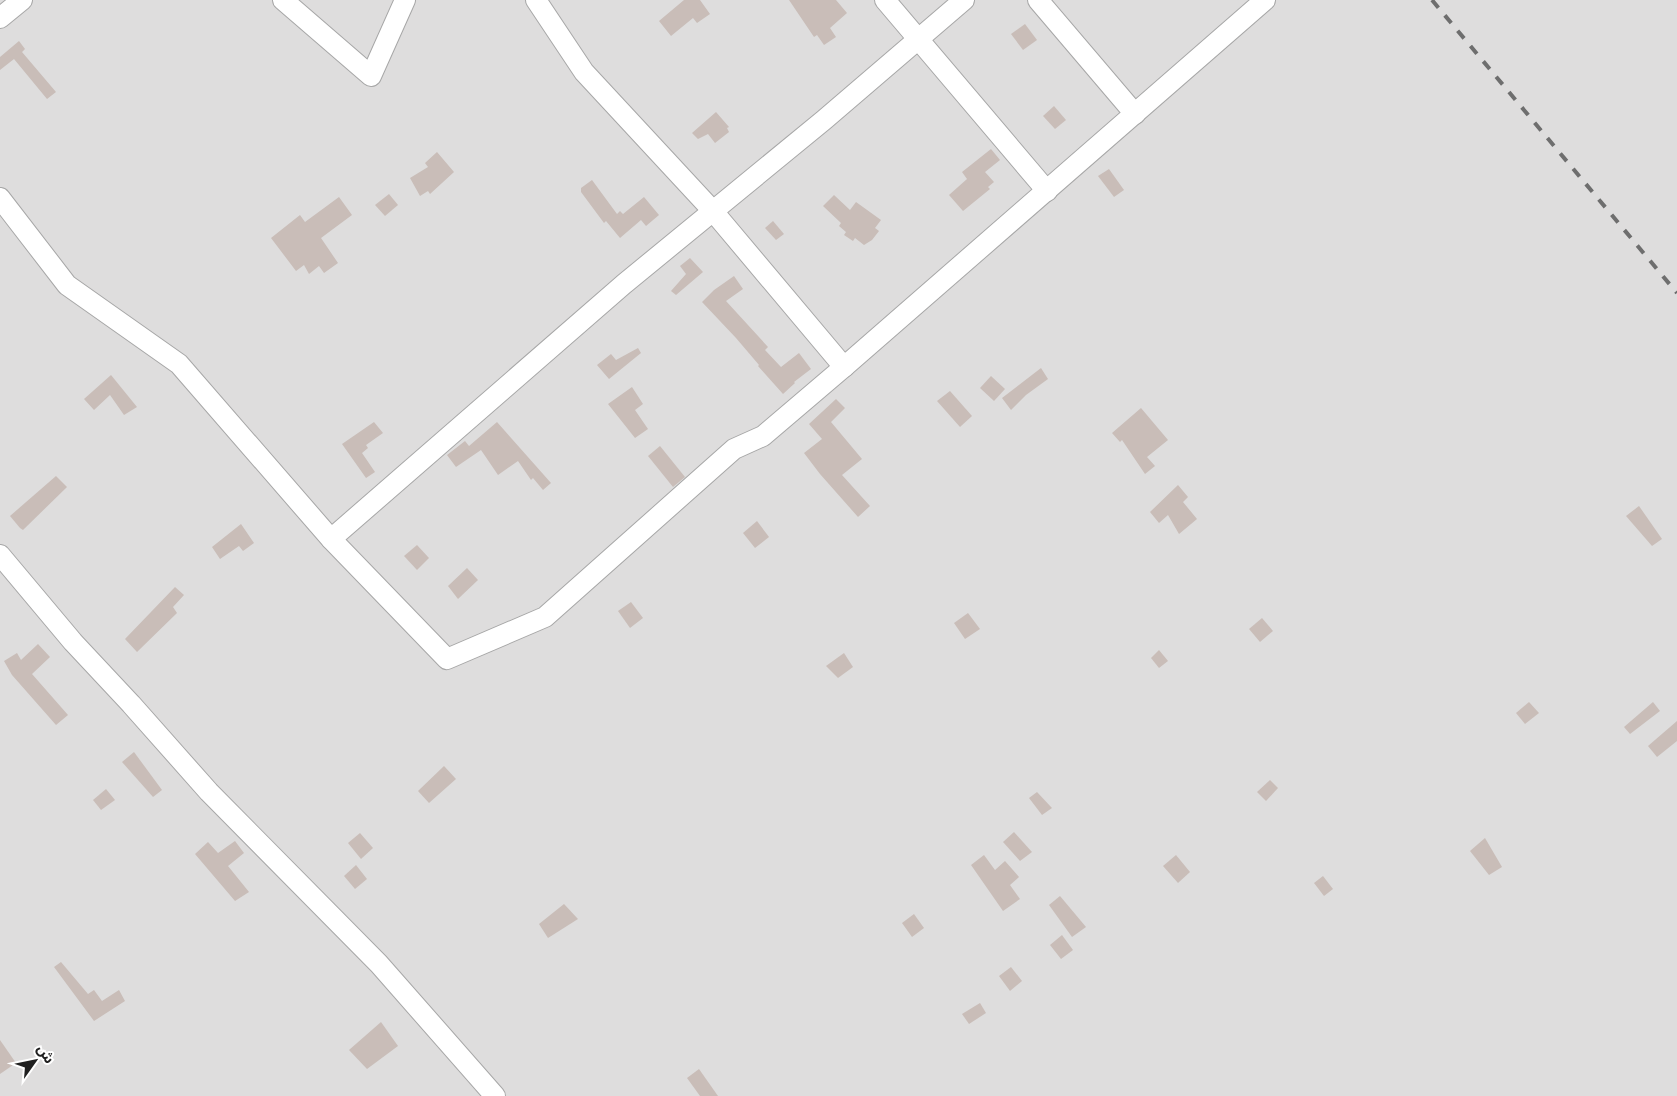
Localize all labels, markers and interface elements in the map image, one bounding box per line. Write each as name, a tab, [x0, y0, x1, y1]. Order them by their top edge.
north arrow	[10, 1036, 60, 1086]
text: ش	[33, 1040, 60, 1067]

